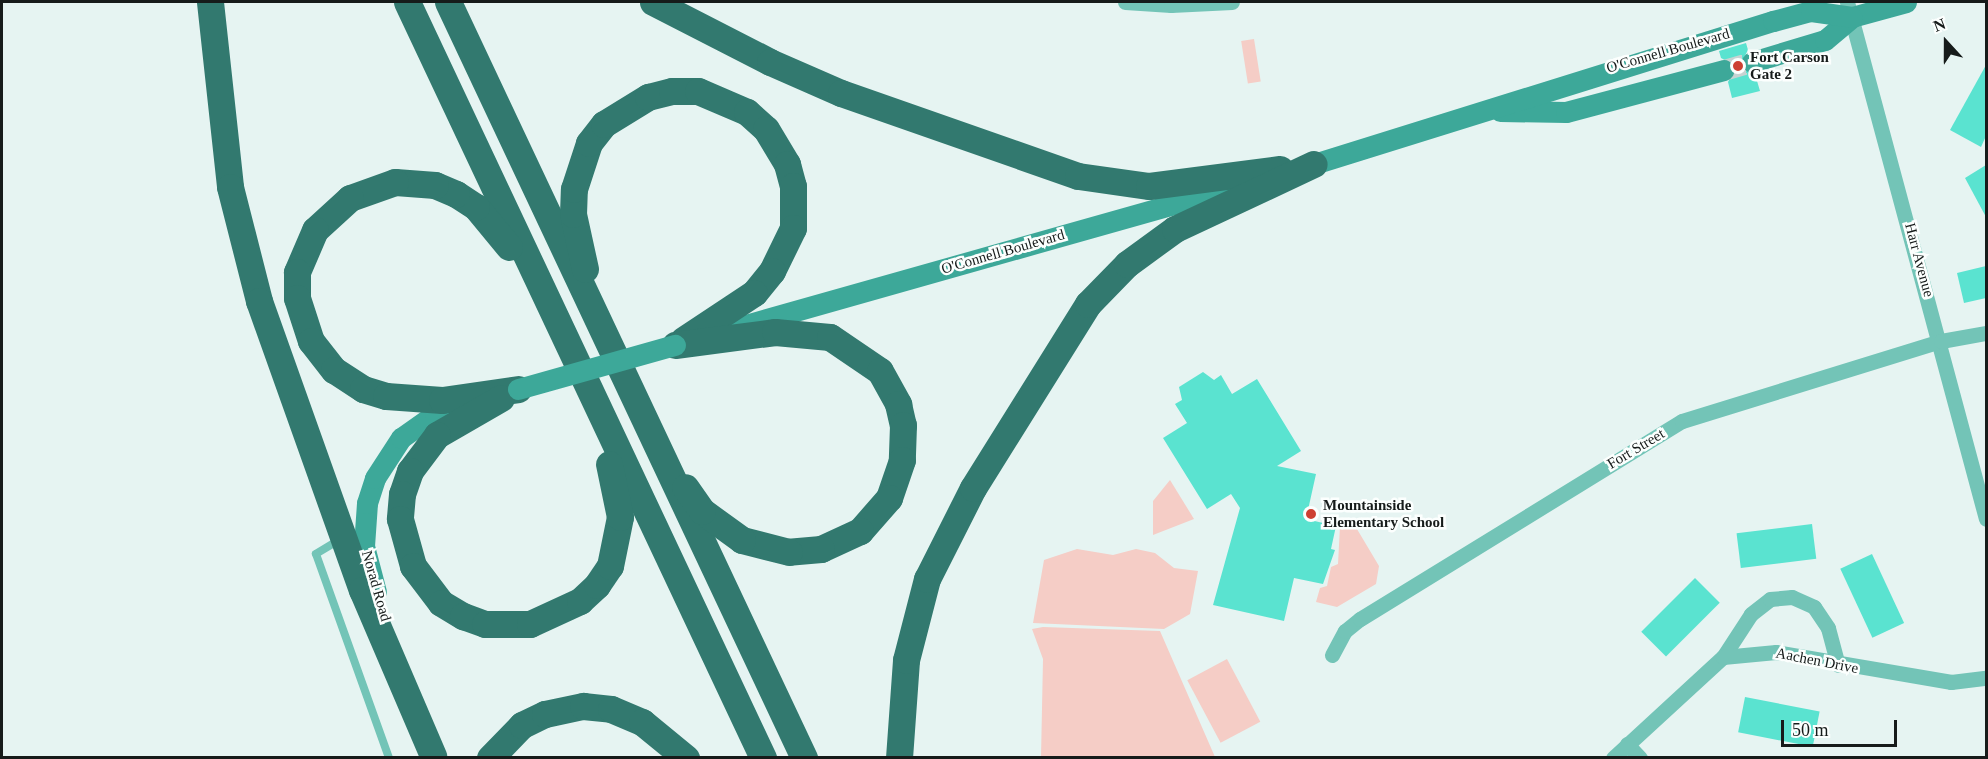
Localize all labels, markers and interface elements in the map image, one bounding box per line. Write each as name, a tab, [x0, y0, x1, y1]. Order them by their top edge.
north arrow	[1916, 12, 1976, 72]
text: N	[1931, 15, 1948, 35]
street label: O'Connell Boulevard	[1604, 25, 1732, 77]
place label: Fort Carson Gate 2	[1750, 48, 1829, 83]
marker: Fort Carson Gate 2	[1731, 59, 1745, 73]
street label: Harr Avenue	[1900, 221, 1938, 299]
street label: O'Connell Boulevard	[939, 226, 1067, 278]
street label: Fort Street	[1604, 425, 1668, 473]
place label: Mountainside Elementary School	[1323, 496, 1444, 531]
marker: Mountainside Elementary School	[1304, 507, 1318, 521]
street label: Norad Road	[357, 548, 395, 624]
street label: Aachen Drive	[1774, 644, 1860, 678]
scale bar	[1784, 708, 1900, 746]
text: 50 m	[1792, 720, 1829, 740]

